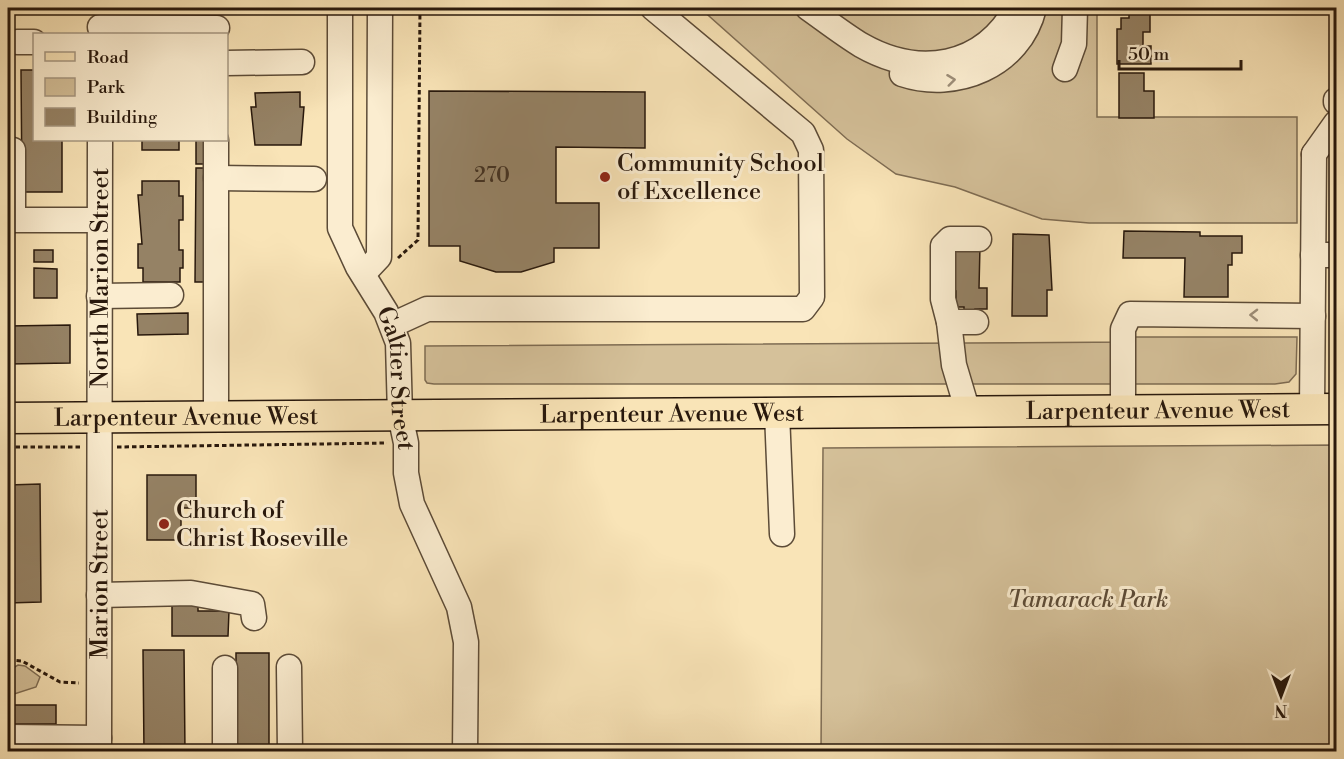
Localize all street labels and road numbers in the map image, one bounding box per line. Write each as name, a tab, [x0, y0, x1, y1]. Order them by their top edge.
street label: North Marion Street	[86, 167, 116, 388]
street label: Galtier Street	[369, 302, 420, 451]
street label: Larpenteur Avenue West	[1026, 395, 1291, 427]
street label: Larpenteur Avenue West	[540, 399, 805, 430]
street label: Larpenteur Avenue West	[54, 402, 319, 434]
street label: Marion Street	[85, 508, 115, 659]

